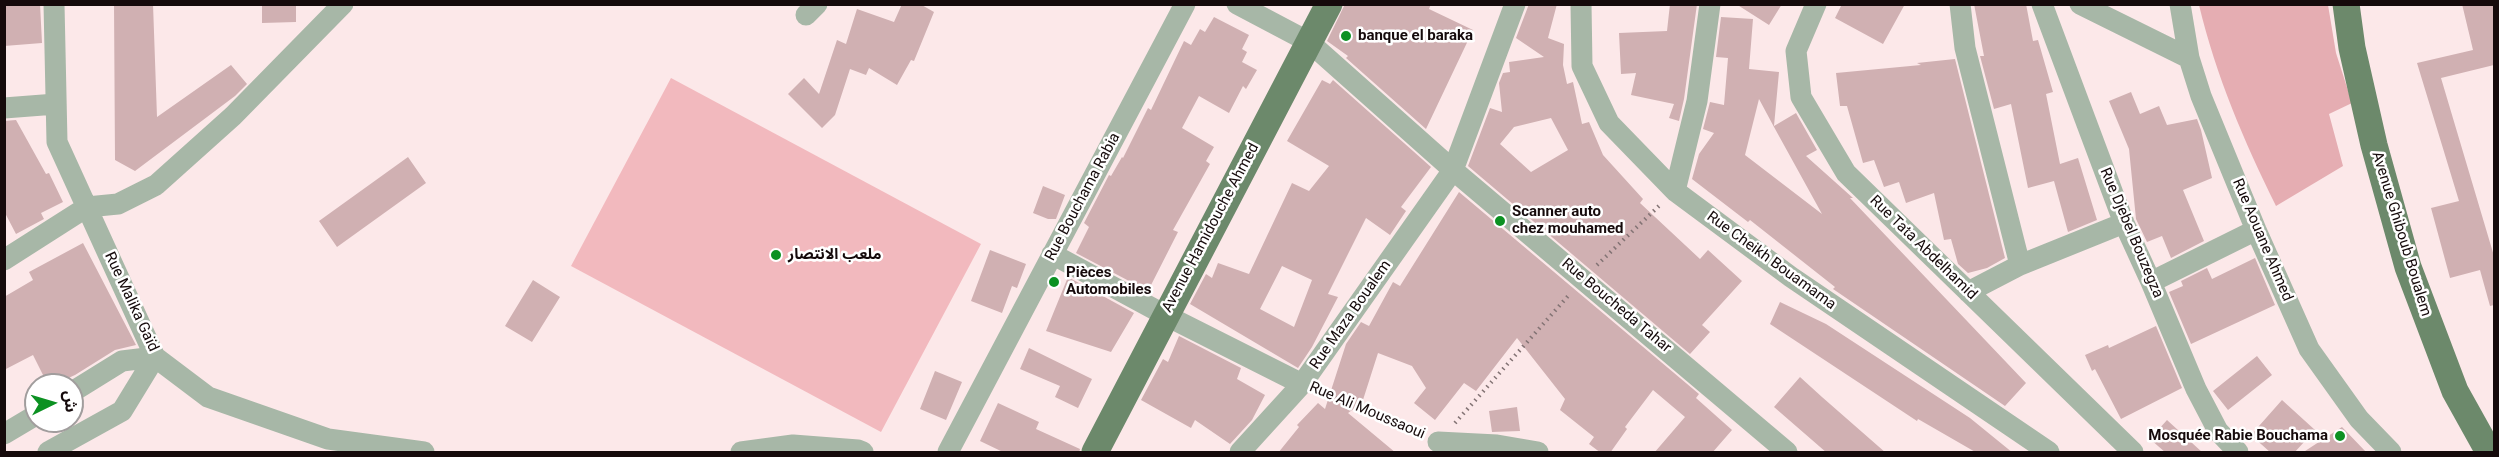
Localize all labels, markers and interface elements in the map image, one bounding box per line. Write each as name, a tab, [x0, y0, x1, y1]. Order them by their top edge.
place label: banque el baraka	[1358, 27, 1473, 45]
marker: banque el baraka	[1339, 29, 1353, 43]
street label: Rue Bouchama Rabia	[1042, 130, 1124, 264]
street label: Avenue Hamidouche Ahmed	[1159, 140, 1263, 316]
street label: Avenue Ghiboub Boualem	[2367, 149, 2435, 319]
street label: Rue Djebel Bouzegza	[2095, 165, 2167, 301]
street label: Rue Aouane Ahmed	[2228, 176, 2296, 304]
street label: Rue Tata Abdelhamid	[1866, 192, 1980, 304]
place label: Scanner auto chez mouhamed	[1512, 203, 1624, 238]
street label: Rue Cheikh Bouamama	[1703, 208, 1839, 314]
marker: Scanner auto chez mouhamed	[1493, 214, 1507, 228]
place label: ملعب الانتصار	[788, 246, 881, 264]
marker: ملعب الانتصار	[769, 248, 783, 262]
street label: Rue Malika Gaïd	[100, 249, 162, 355]
street label: Rue Boucheda Tahar	[1558, 255, 1674, 357]
street label: Rue Maza Boualem	[1307, 257, 1395, 373]
place label: Pièces Automobiles	[1066, 264, 1151, 299]
marker: Pièces Automobiles	[1047, 275, 1061, 289]
north arrow	[24, 373, 84, 433]
street label: Rue Ali Moussaoui	[1306, 378, 1428, 444]
text: ش	[60, 390, 81, 413]
place label: Mosquée Rabie Bouchama	[2148, 427, 2328, 445]
marker: Mosquée Rabie Bouchama	[2333, 429, 2347, 443]

